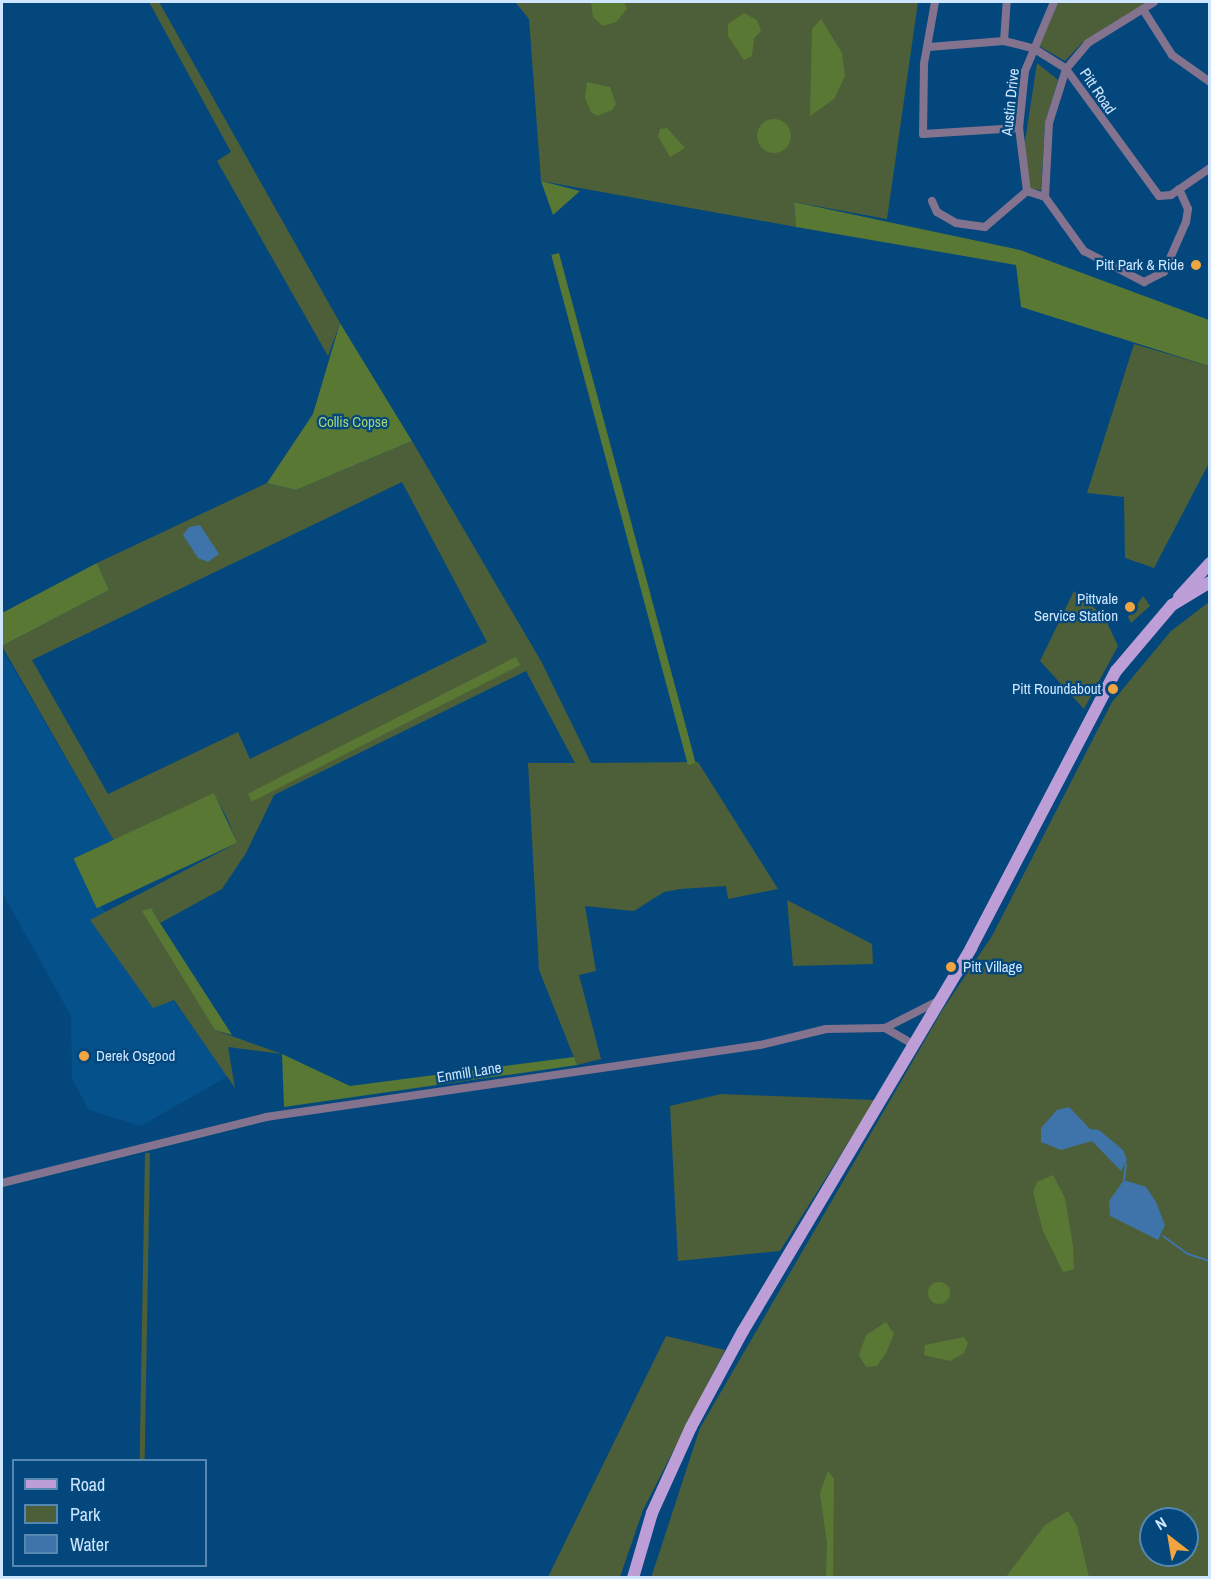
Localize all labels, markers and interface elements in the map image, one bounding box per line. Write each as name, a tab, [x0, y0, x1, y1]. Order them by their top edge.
street label: Pitt Road	[1076, 65, 1120, 117]
street label: Austin Drive	[998, 67, 1022, 137]
place label: Pitt Park & Ride	[1096, 256, 1184, 274]
marker: Pitt Park & Ride	[1189, 258, 1203, 272]
park label: Collis Copse	[318, 413, 388, 431]
place label: Pittvale Service Station	[1034, 589, 1118, 624]
marker: Pittvale Service Station	[1123, 600, 1137, 614]
place label: Pitt Roundabout	[1012, 680, 1101, 698]
marker: Pitt Roundabout	[1106, 682, 1120, 696]
place label: Pitt Village	[963, 958, 1022, 976]
marker: Pitt Village	[944, 960, 958, 974]
place label: Derek Osgood	[96, 1047, 175, 1065]
marker: Derek Osgood	[77, 1049, 91, 1063]
street label: Enmill Lane	[436, 1058, 502, 1086]
legend	[12, 1459, 207, 1567]
text: Road	[70, 1472, 105, 1497]
text: Park	[70, 1502, 100, 1527]
north arrow	[1139, 1507, 1199, 1567]
text: N	[1151, 1511, 1170, 1535]
text: Water	[70, 1532, 109, 1557]

